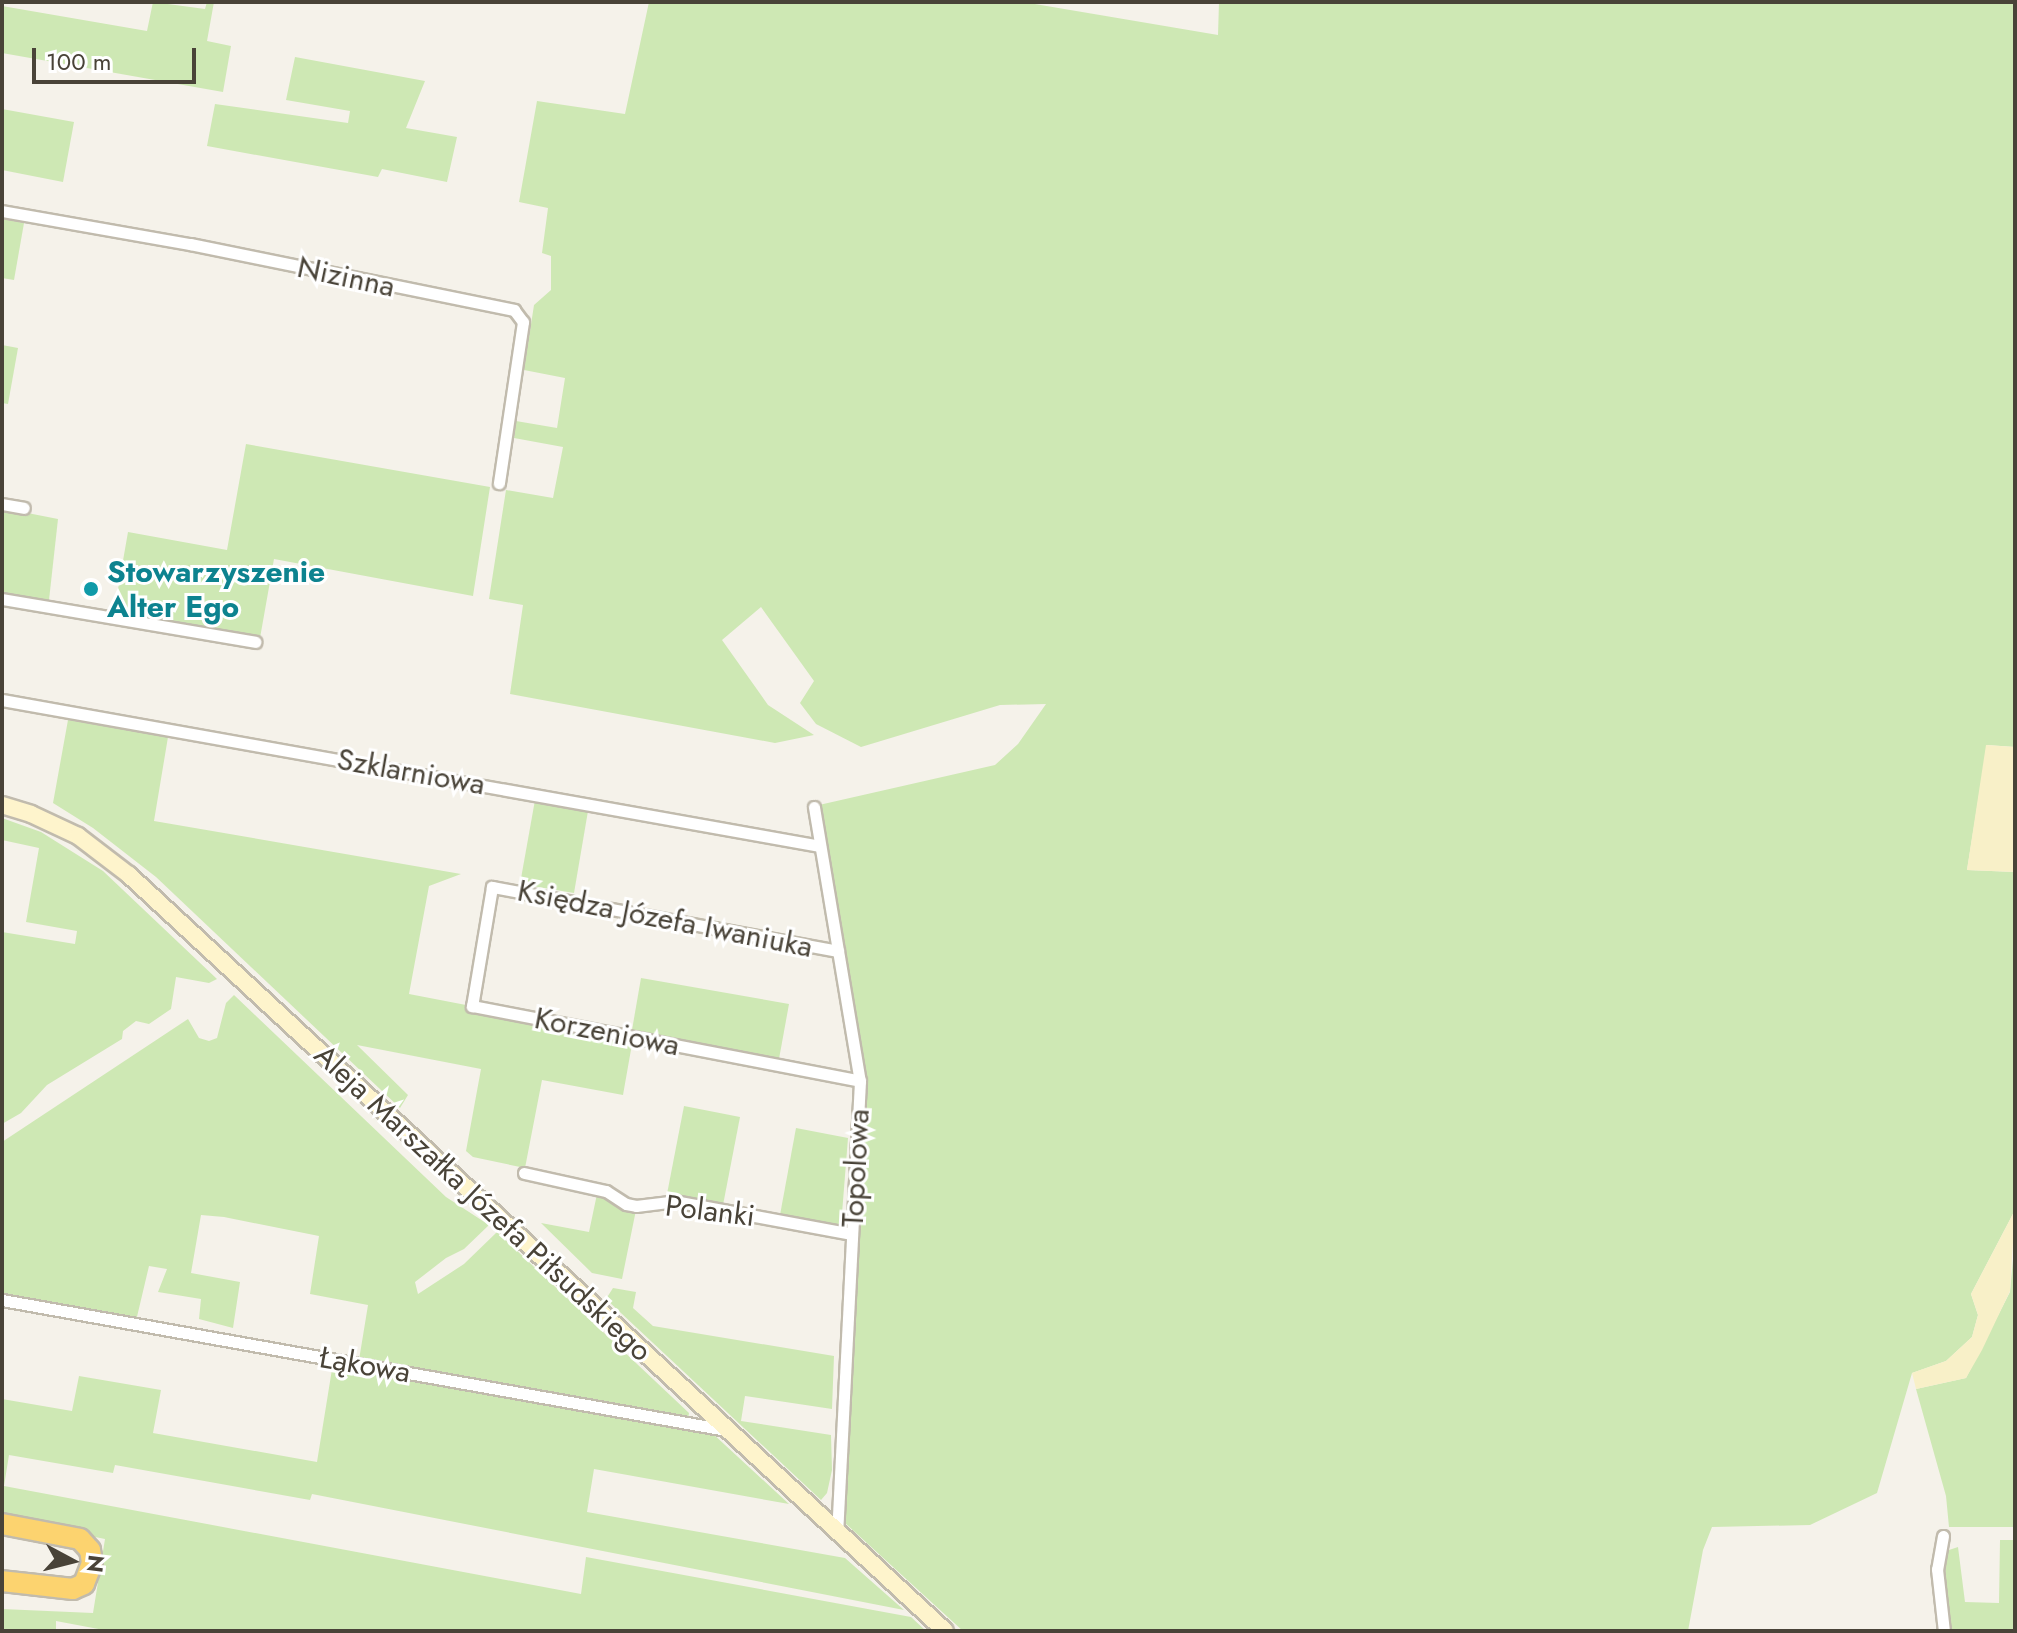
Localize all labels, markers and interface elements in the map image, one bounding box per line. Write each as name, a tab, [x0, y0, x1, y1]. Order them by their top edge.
scale bar	[36, 32, 200, 82]
text: 100 m	[46, 44, 112, 79]
street label: Nizinna	[294, 249, 398, 305]
place label: Stowarzyszenie Alter Ego	[107, 554, 325, 624]
marker: Stowarzyszenie Alter Ego	[82, 580, 100, 598]
street label: Szklarniowa	[334, 741, 488, 803]
street label: Księdza Józefa Iwaniuka	[514, 873, 816, 965]
street label: Korzeniowa	[532, 1000, 682, 1064]
street label: Aleja Marszałka Józefa Piłsudskiego	[307, 1037, 659, 1369]
street label: Topolowa	[835, 1108, 877, 1228]
street label: Polanki	[663, 1188, 757, 1234]
street label: Łąkowa	[317, 1339, 413, 1391]
north arrow	[32, 1521, 112, 1601]
text: N	[79, 1553, 113, 1575]

